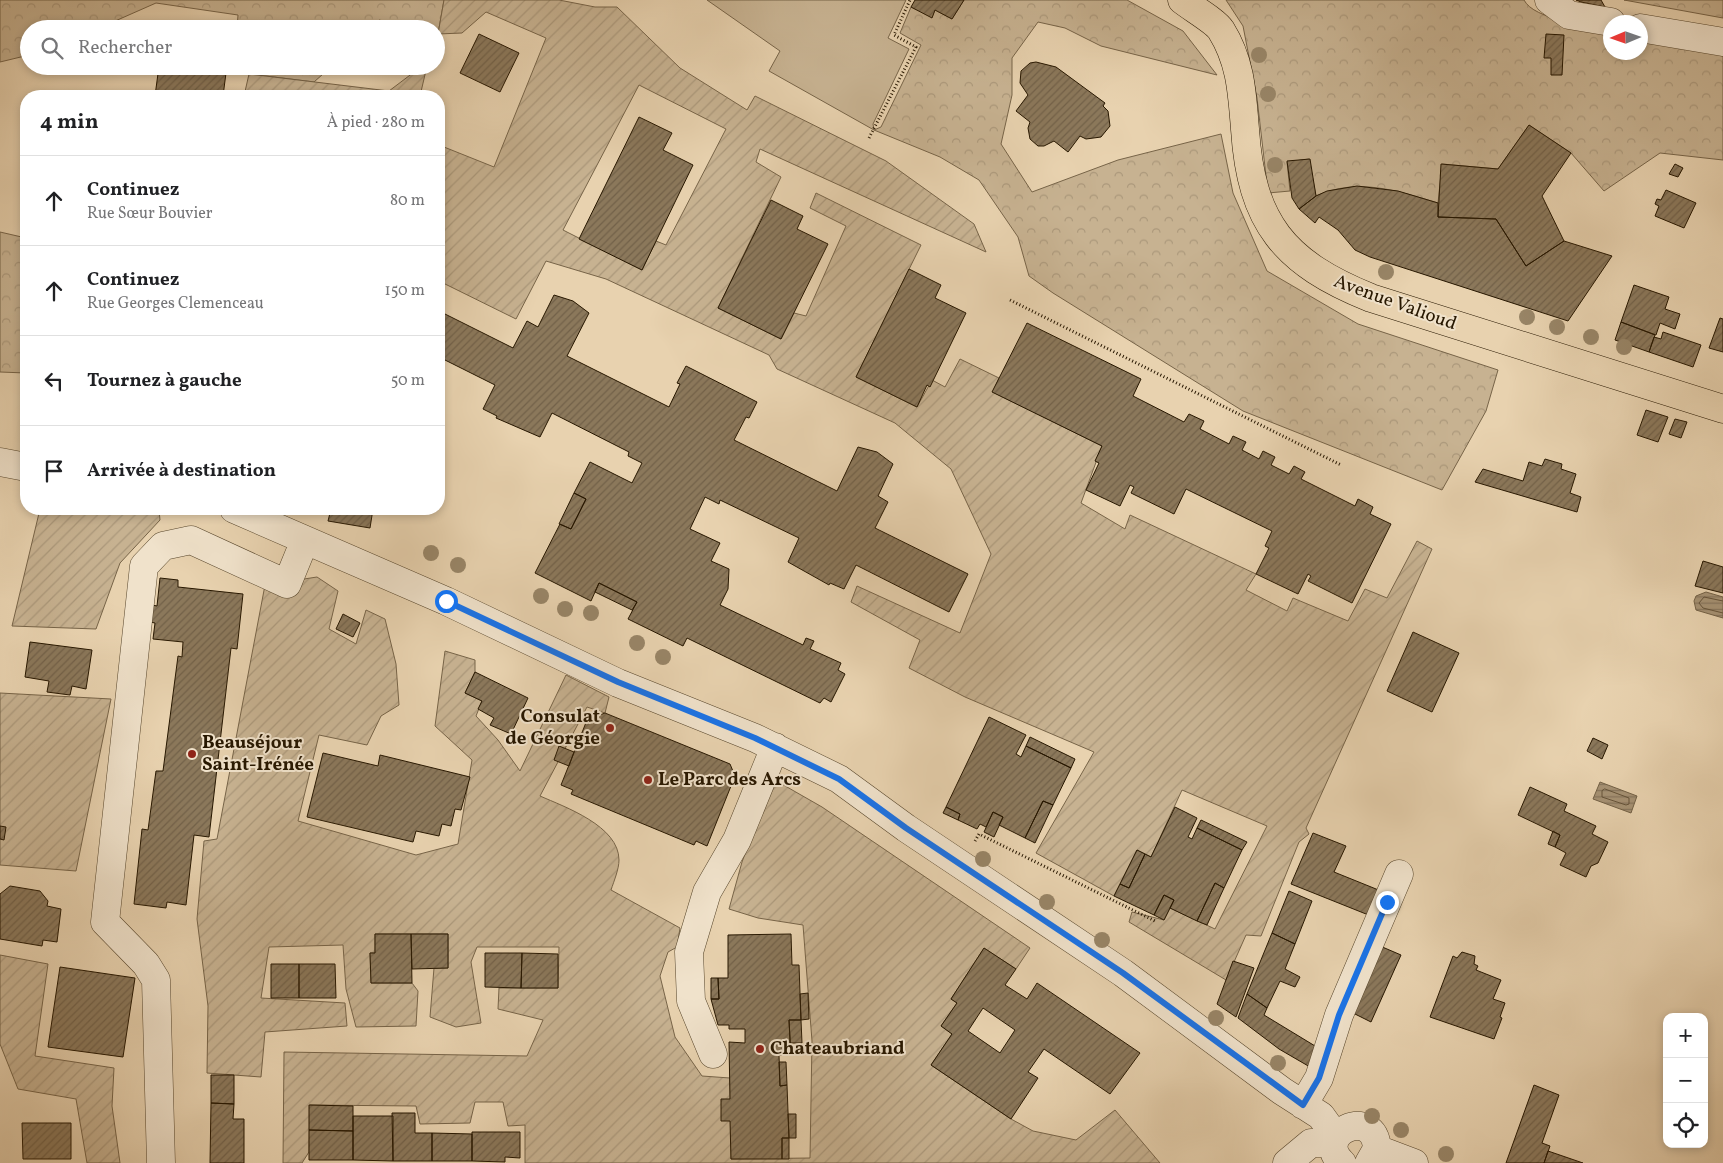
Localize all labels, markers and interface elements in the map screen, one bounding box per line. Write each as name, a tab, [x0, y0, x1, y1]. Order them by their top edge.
north arrow	[1603, 15, 1648, 60]
search box	[20, 20, 445, 75]
icon: search	[38, 34, 66, 62]
text: Rechercher	[78, 35, 172, 61]
text: 4 min	[40, 108, 99, 137]
text: À pied · 280 m	[327, 112, 425, 134]
text: Continuez	[87, 177, 179, 203]
icon: ahead	[40, 187, 68, 215]
text: 80 m	[390, 190, 425, 212]
text: Rue Sœur Bouvier	[87, 203, 213, 225]
text: Continuez	[87, 267, 179, 293]
street label: Avenue Valioud	[1330, 269, 1460, 337]
icon: ahead	[40, 277, 68, 305]
text: 150 m	[384, 280, 425, 302]
text: Rue Georges Clemenceau	[87, 293, 264, 315]
icon: left	[40, 367, 68, 395]
text: Tournez à gauche	[87, 368, 242, 394]
text: 50 m	[391, 370, 425, 392]
icon: arrive	[40, 457, 68, 485]
text: Arrivée à destination	[87, 458, 276, 484]
route start	[435, 590, 458, 613]
place label: Consulat de Géorgie	[505, 704, 600, 752]
marker: Consulat de Géorgie	[604, 722, 616, 734]
place label: Beauséjour Saint-Irénée	[202, 730, 314, 778]
marker: Beauséjour Saint-Irénée	[186, 748, 198, 760]
place label: Le Parc des Arcs	[658, 767, 801, 793]
marker: Le Parc des Arcs	[642, 774, 654, 786]
route end	[1376, 891, 1399, 914]
map controls	[1663, 1013, 1708, 1148]
button: +	[1663, 1013, 1708, 1058]
place label: Chateaubriand	[770, 1036, 905, 1062]
marker: Chateaubriand	[754, 1043, 766, 1055]
button: −	[1663, 1058, 1708, 1103]
button: locate	[1663, 1103, 1708, 1148]

